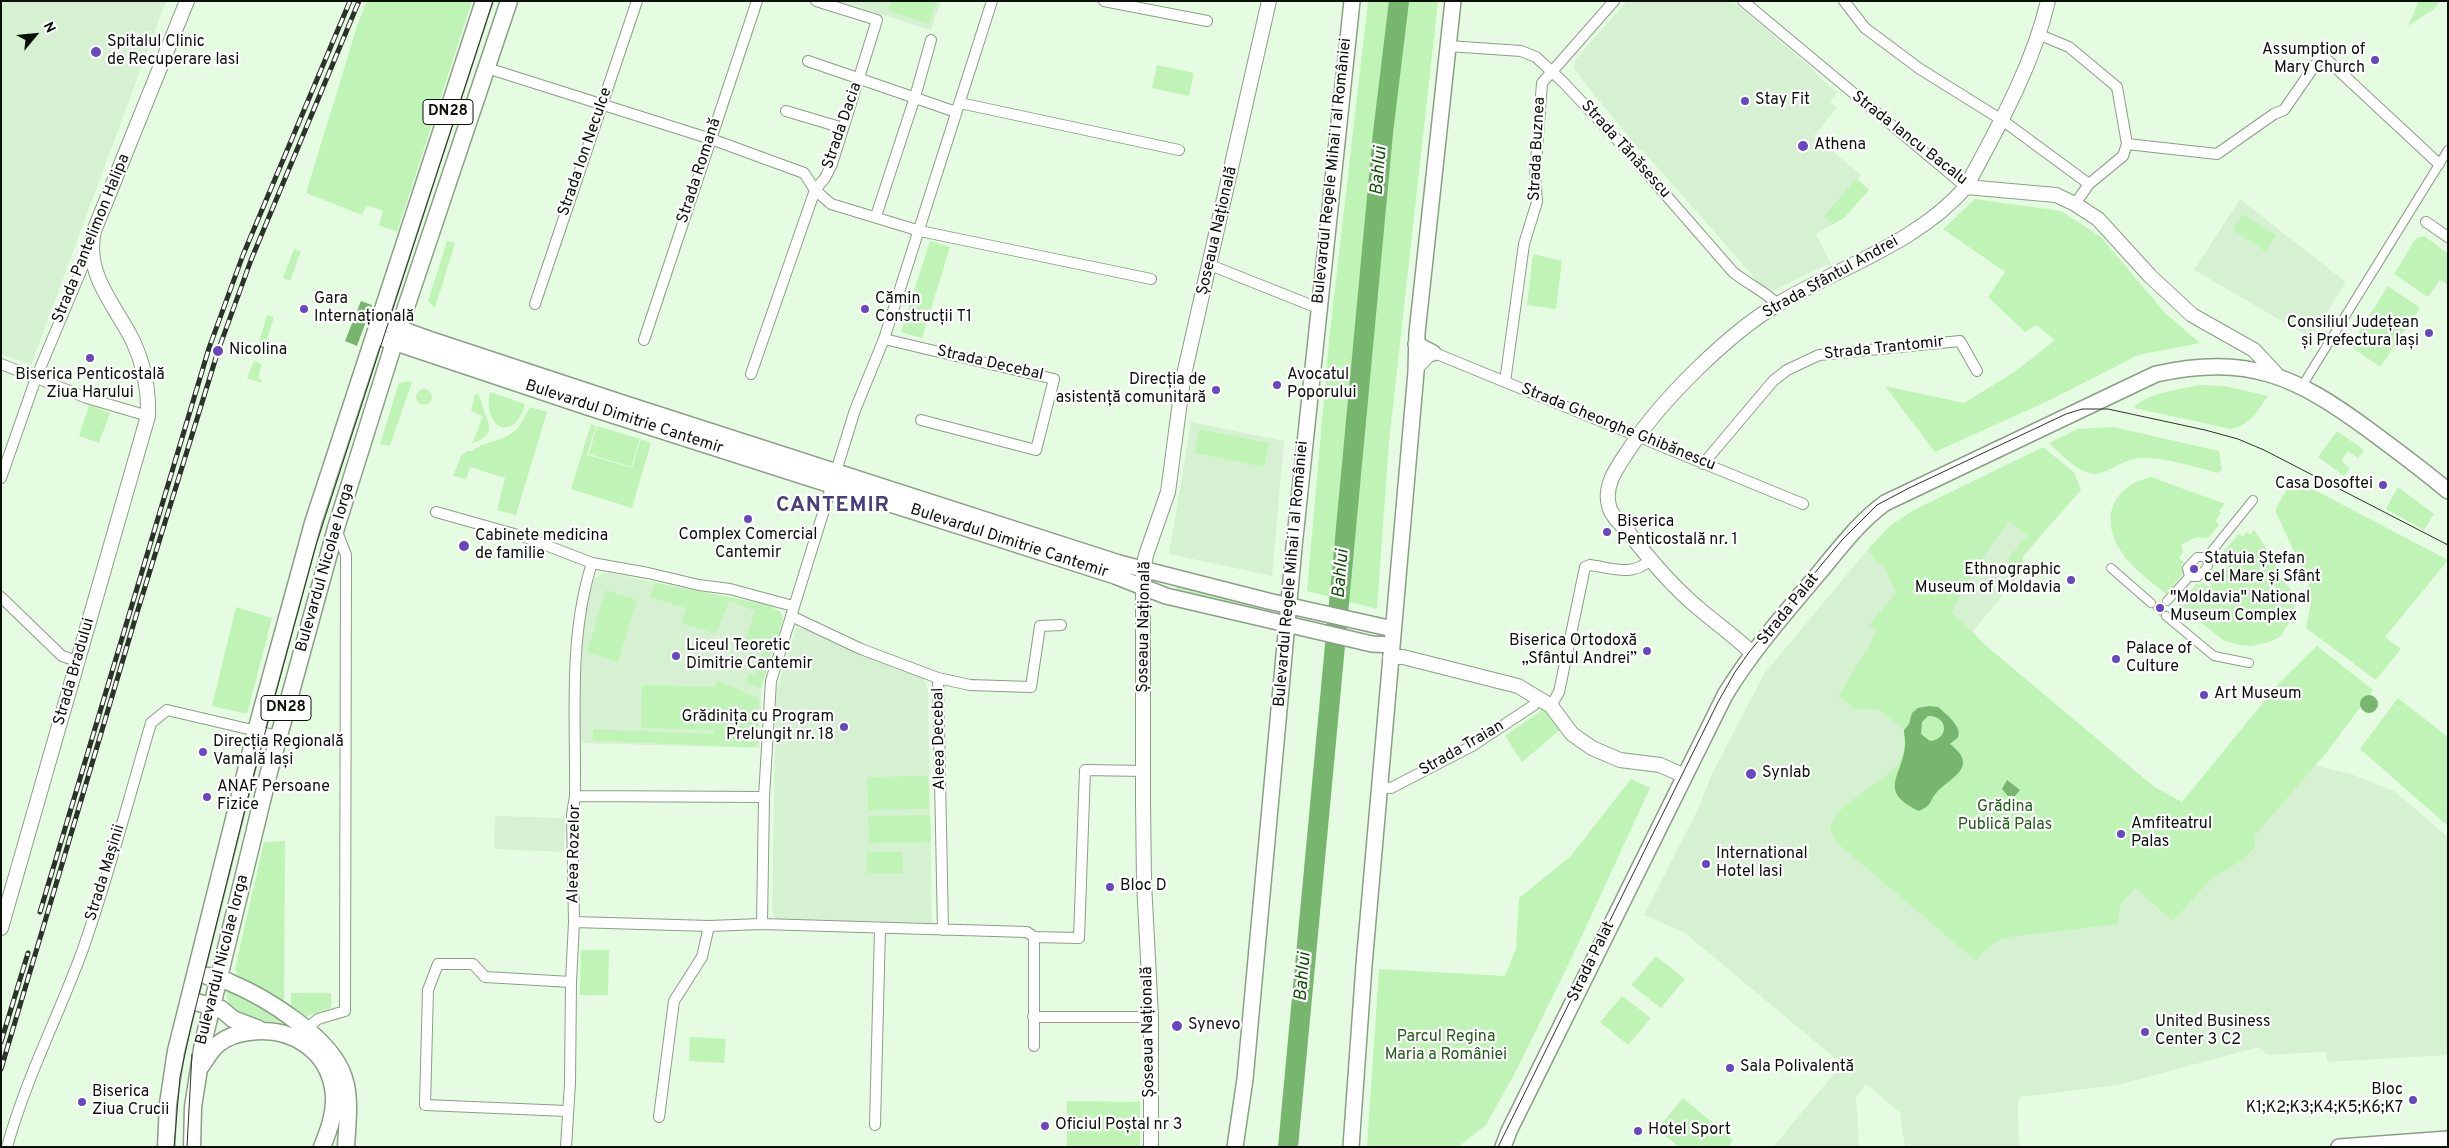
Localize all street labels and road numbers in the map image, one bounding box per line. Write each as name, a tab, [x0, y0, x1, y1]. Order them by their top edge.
street label: Bulevardul Regele Mihai I al României	[1309, 37, 1357, 305]
street label: Strada Dacia	[819, 80, 867, 172]
street label: Strada Ion Neculce	[555, 85, 617, 219]
street label: Strada Iancu Bacalu	[1847, 88, 1971, 190]
street label: Strada Buznea	[1526, 96, 1550, 202]
street label: Strada Tănăsescu	[1576, 97, 1674, 203]
road number: DN28	[423, 100, 473, 124]
street label: Strada Romană	[674, 116, 726, 226]
street label: Strada Pantelimon Halipa	[49, 152, 135, 326]
street label: Șoseaua Națională	[1194, 165, 1242, 297]
street label: Strada Sfântul Andrei	[1760, 233, 1902, 323]
street label: Strada Trantomir	[1823, 333, 1945, 365]
street label: Strada Decebal	[935, 342, 1045, 386]
street label: Bulevardul Dimitrie Cantemir	[523, 377, 725, 459]
street label: Strada Gheorghe Ghibănescu	[1518, 380, 1718, 476]
street label: Bulevardul Regele Mihai I al României	[1271, 440, 1313, 708]
street label: Bulevardul Nicolae Iorga	[293, 481, 359, 655]
street label: Bulevardul Dimitrie Cantemir	[908, 501, 1110, 583]
street label: Șoseaua Națională	[1134, 561, 1156, 693]
street label: Strada Palat	[1754, 570, 1824, 650]
street label: Strada Bradului	[50, 616, 100, 728]
street label: Aleea Decebal	[930, 687, 950, 791]
road number: DN28	[261, 696, 311, 720]
street label: Strada Traian	[1416, 717, 1508, 781]
street label: Aleea Rozelor	[565, 804, 585, 904]
street label: Strada Mașinii	[82, 822, 130, 924]
street label: Bulevardul Nicolae Iorga	[193, 873, 253, 1047]
street label: Strada Palat	[1564, 919, 1620, 1005]
street label: Șoseaua Națională	[1138, 966, 1160, 1098]

